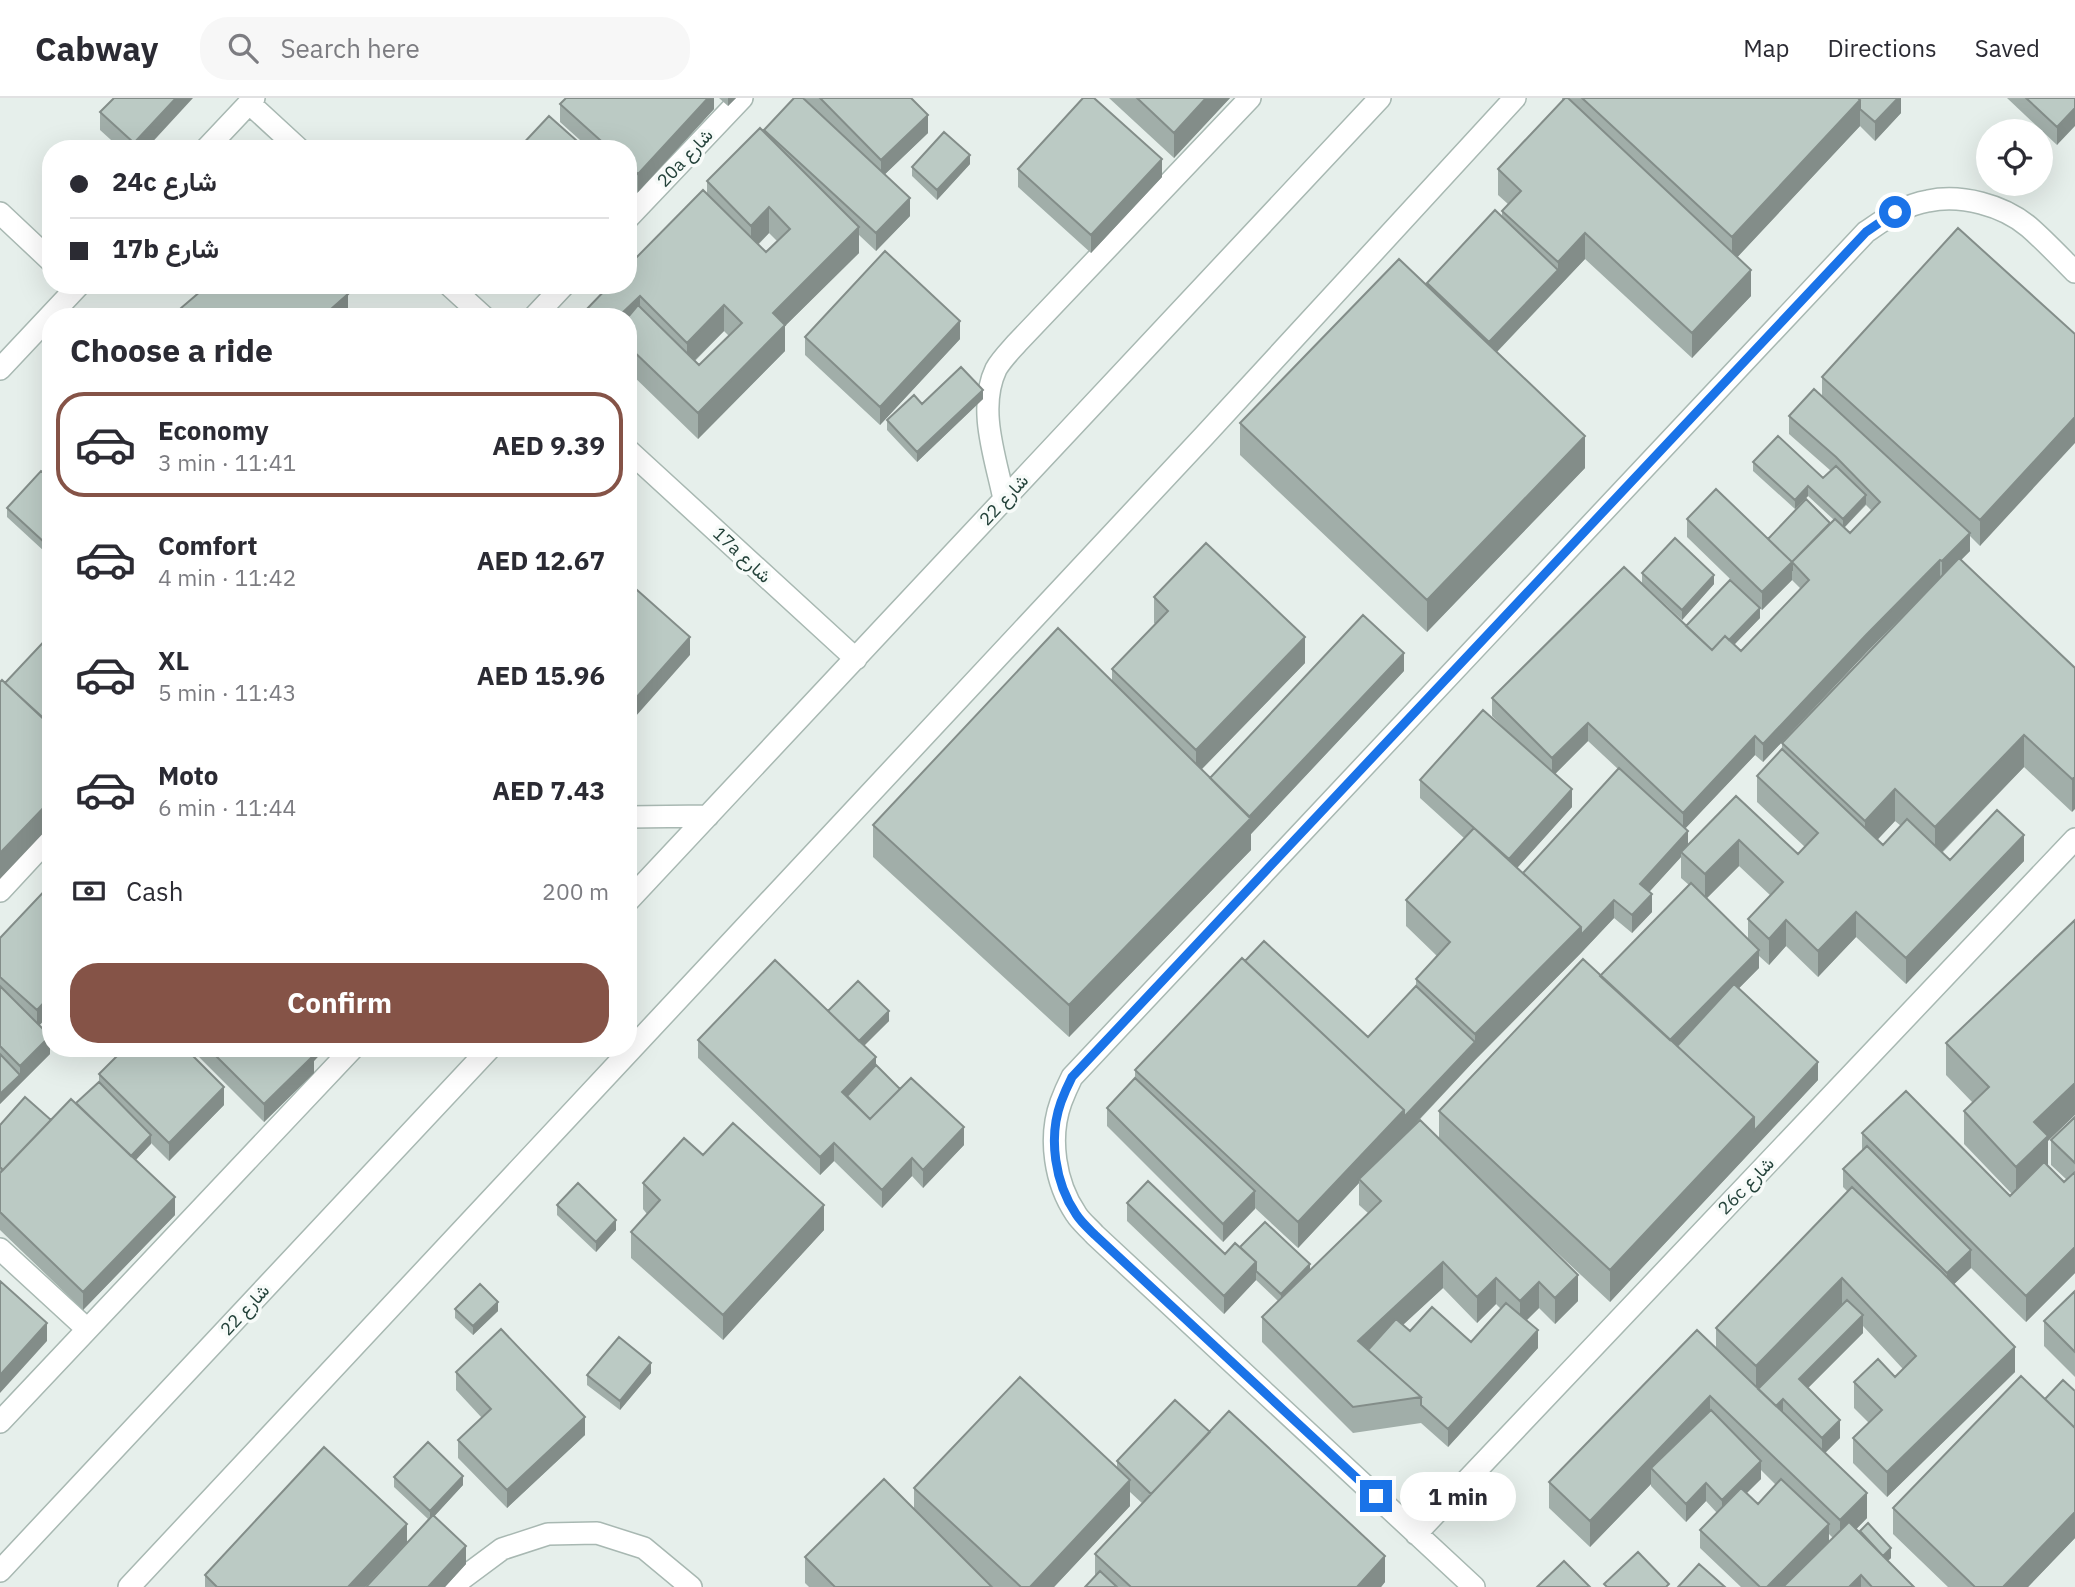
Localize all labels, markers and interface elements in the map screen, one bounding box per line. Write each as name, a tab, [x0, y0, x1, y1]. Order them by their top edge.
search box	[200, 17, 690, 80]
text: Cabway	[35, 27, 158, 70]
icon: search	[224, 29, 262, 67]
text: Search here	[280, 31, 420, 65]
text: Map	[1743, 32, 1789, 64]
text: Directions	[1827, 32, 1937, 64]
text: Saved	[1975, 32, 2040, 64]
map controls	[1976, 119, 2053, 196]
button: locate	[1976, 119, 2053, 196]
street label: 20a شارع	[652, 124, 718, 192]
text: 24c شارع	[112, 164, 217, 198]
route start	[1879, 196, 1911, 228]
text: 17b شارع	[112, 231, 219, 265]
text: Choose a ride	[70, 329, 273, 371]
icon: car	[74, 413, 137, 476]
text: Economy	[158, 413, 269, 447]
text: AED 9.39	[492, 428, 605, 462]
text: 3 min · 11:41	[158, 447, 296, 477]
street label: شارع 22	[974, 469, 1034, 531]
street label: 17a شارع	[708, 522, 776, 588]
icon: car	[74, 528, 137, 591]
text: Comfort	[158, 528, 257, 562]
text: AED 12.67	[477, 543, 605, 577]
text: 4 min · 11:42	[158, 562, 296, 592]
icon: car	[74, 643, 137, 706]
text: XL	[158, 643, 189, 677]
text: AED 15.96	[477, 658, 605, 692]
text: 5 min · 11:43	[158, 677, 296, 707]
icon: car	[74, 758, 137, 821]
text: Moto	[158, 758, 218, 792]
text: AED 7.43	[492, 773, 605, 807]
text: 6 min · 11:44	[158, 792, 296, 822]
icon: cash	[70, 872, 108, 910]
text: Cash	[126, 874, 183, 908]
text: 200 m	[542, 876, 609, 906]
button: Confirm	[70, 963, 609, 1043]
street label: 26c شارع	[1713, 1152, 1779, 1220]
street label: شارع 22	[215, 1279, 275, 1341]
callout: 1 min	[1400, 1472, 1516, 1520]
route end	[1360, 1480, 1392, 1512]
text: 1 min	[1428, 1481, 1488, 1511]

